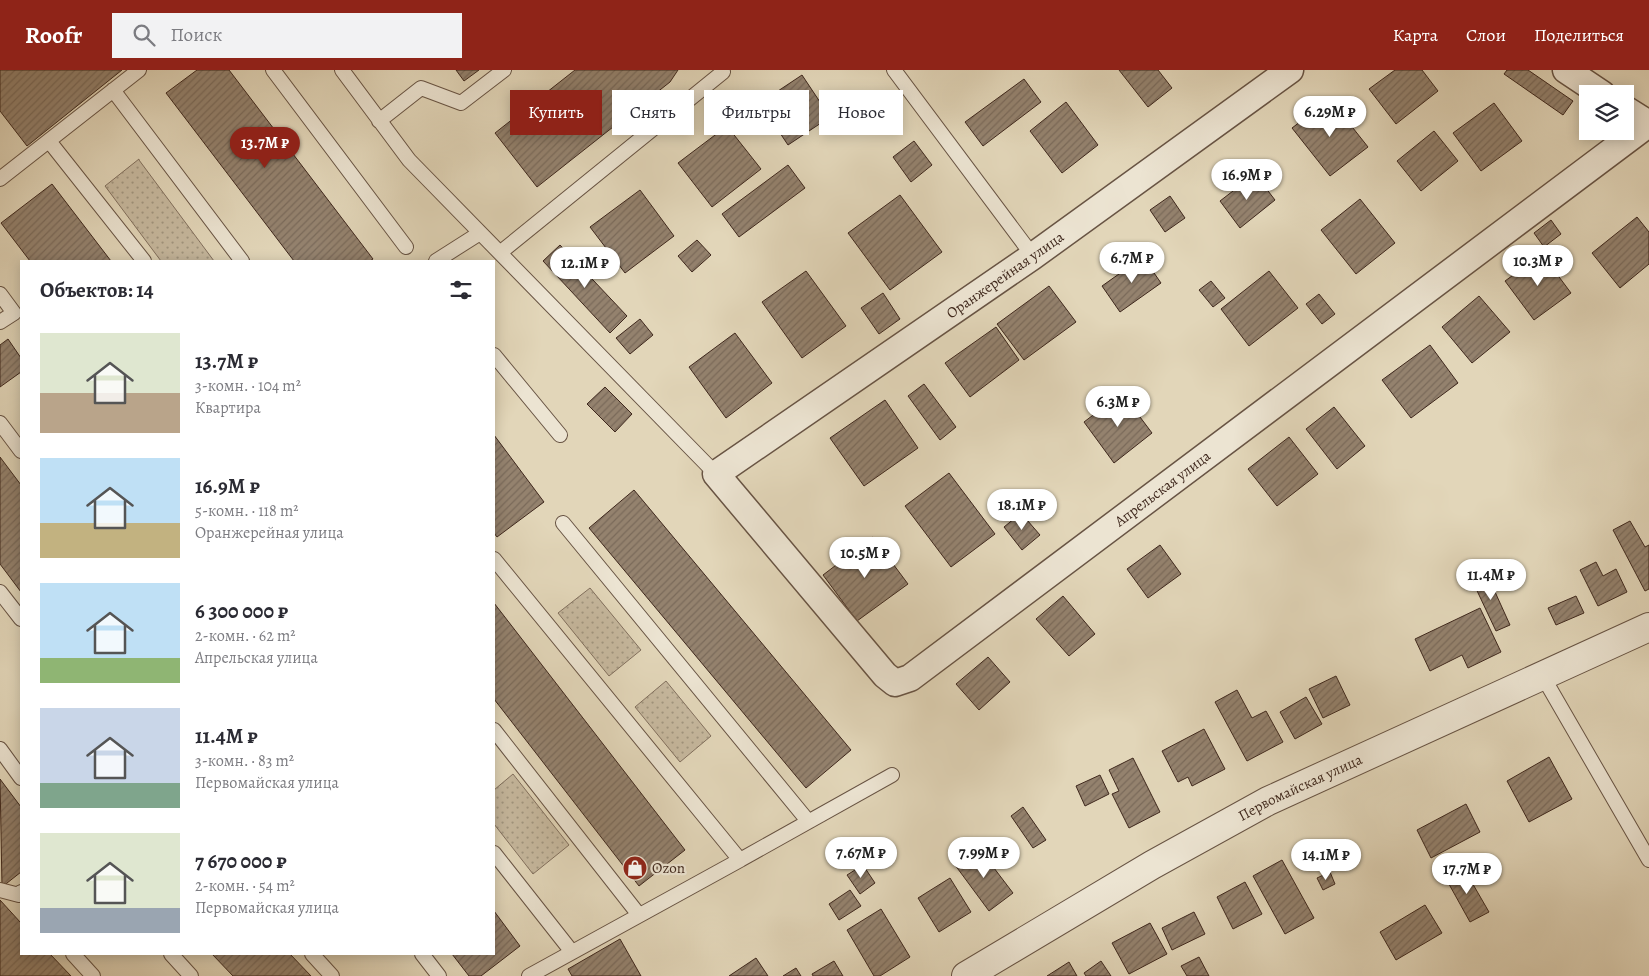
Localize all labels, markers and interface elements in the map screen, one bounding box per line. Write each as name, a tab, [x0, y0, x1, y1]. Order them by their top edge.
search box	[112, 13, 462, 58]
text: Roofr	[25, 19, 82, 51]
icon: search	[130, 21, 158, 49]
text: Поиск	[170, 22, 222, 48]
text: Карта	[1393, 23, 1438, 47]
text: Слои	[1466, 23, 1506, 47]
text: Поделиться	[1534, 23, 1624, 47]
map controls	[1579, 85, 1634, 140]
button: layers	[1579, 85, 1634, 140]
chip: Купить	[510, 90, 602, 135]
chip: Снять	[612, 90, 694, 135]
chip: Фильтры	[704, 90, 809, 135]
chip: Новое	[819, 90, 903, 135]
pin: 6.29M ₽	[1284, 96, 1376, 138]
text: 6.29M ₽	[1304, 101, 1356, 123]
pin: 13.7M ₽	[219, 126, 311, 169]
text: 13.7M ₽	[241, 132, 289, 154]
pin: 16.9M ₽	[1201, 158, 1293, 201]
text: 16.9M ₽	[1222, 164, 1272, 186]
street label: Оранжерейная улица	[942, 227, 1068, 323]
pin: 6.7M ₽	[1091, 242, 1173, 284]
pin: 10.3M ₽	[1492, 244, 1584, 287]
pin: 12.1M ₽	[539, 246, 631, 289]
text: 6.7M ₽	[1110, 247, 1154, 269]
text: 10.3M ₽	[1513, 250, 1563, 272]
text: 12.1M ₽	[561, 252, 609, 274]
text: Объектов: 14	[40, 276, 154, 304]
icon: filters	[447, 276, 475, 304]
text: 13.7M ₽	[195, 347, 258, 375]
icon: home	[80, 353, 140, 413]
text: 3-комн. · 104 m²	[195, 375, 301, 397]
pin: 6.3M ₽	[1077, 386, 1159, 428]
text: 6.3M ₽	[1096, 391, 1140, 413]
text: Квартира	[195, 397, 261, 419]
street label: Апрельская улица	[1110, 446, 1215, 532]
text: 16.9M ₽	[195, 472, 260, 500]
icon: home	[80, 478, 140, 538]
pin: 18.1M ₽	[976, 488, 1068, 531]
text: 18.1M ₽	[998, 494, 1046, 516]
text: 5-комн. · 118 m²	[195, 500, 299, 522]
text: Оранжерейная улица	[195, 522, 344, 544]
pin: 10.5M ₽	[819, 536, 911, 579]
text: 10.5M ₽	[840, 542, 890, 564]
pin: 11.4M ₽	[1445, 558, 1537, 601]
text: 11.4M ₽	[1467, 564, 1515, 586]
text: 6 300 000 ₽	[195, 597, 288, 625]
icon: home	[80, 603, 140, 663]
text: 2-комн. · 62 m²	[195, 625, 296, 647]
text: Апрельская улица	[195, 647, 318, 669]
text: 11.4M ₽	[195, 722, 258, 750]
icon: home	[80, 728, 140, 788]
street label: Первомайская улица	[1235, 749, 1365, 826]
text: 3-комн. · 83 m²	[195, 750, 294, 772]
text: Первомайская улица	[195, 772, 339, 794]
pin: 7.67M ₽	[815, 836, 907, 879]
pin: 7.99M ₽	[938, 836, 1030, 879]
pin: 14.1M ₽	[1280, 838, 1372, 881]
text: 7.67M ₽	[836, 842, 886, 864]
text: 7.99M ₽	[959, 842, 1009, 864]
text: 14.1M ₽	[1302, 844, 1350, 866]
text: 7 670 000 ₽	[195, 847, 287, 875]
pin: 17.7M ₽	[1421, 852, 1513, 895]
icon: home	[80, 853, 140, 913]
shop icon: Ozon	[622, 855, 648, 881]
place label: Ozon	[652, 858, 685, 878]
text: 17.7M ₽	[1443, 858, 1491, 880]
text: 2-комн. · 54 m²	[195, 875, 295, 897]
text: Первомайская улица	[195, 897, 339, 919]

